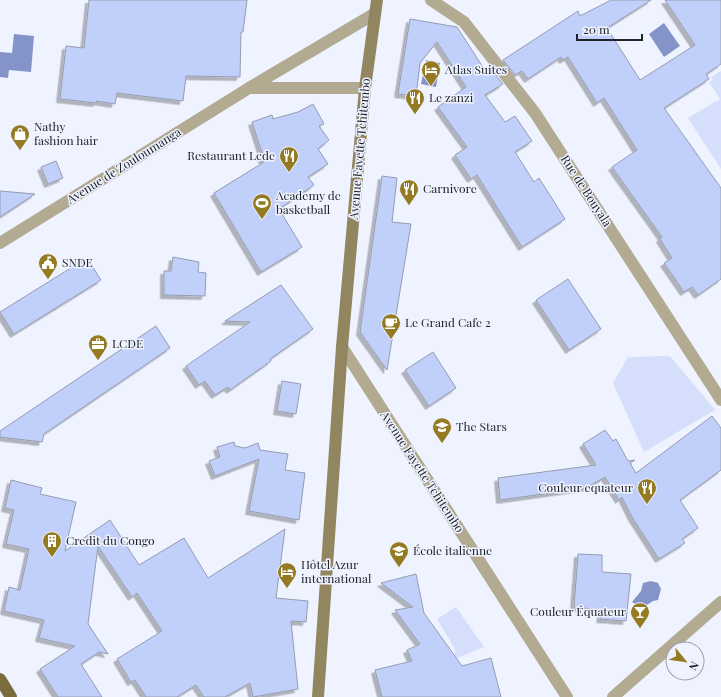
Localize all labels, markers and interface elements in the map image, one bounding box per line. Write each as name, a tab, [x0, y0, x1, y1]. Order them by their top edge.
scale bar	[577, 16, 642, 42]
text: 20 m	[583, 21, 610, 37]
hotel icon: Atlas Suites	[420, 59, 442, 87]
place label: Atlas Suites	[444, 61, 507, 77]
street label: Avenue Fayette Tchitembo	[345, 77, 373, 221]
restaurant icon: Le zanzi	[404, 87, 426, 115]
place label: Le zanzi	[429, 89, 474, 105]
place label: Nathy fashion hair	[34, 118, 99, 148]
shop icon: Nathy fashion hair	[9, 123, 31, 151]
street label: Avenue de Zouloumanga	[62, 123, 184, 207]
restaurant icon: Restaurant Lcde	[278, 145, 300, 173]
place label: Restaurant Lcde	[187, 147, 275, 163]
street label: Rue de Bouyala	[558, 152, 616, 229]
restaurant icon: Carnivore	[398, 178, 420, 206]
place label: Carnivore	[423, 180, 477, 196]
place label: Academy de basketball	[275, 187, 341, 217]
sports icon: Academy de basketball	[251, 192, 273, 220]
public building icon: SNDE	[37, 252, 59, 280]
place label: SNDE	[62, 254, 93, 270]
cafe icon: Le Grand Cafe 2	[380, 312, 402, 340]
place label: Le Grand Cafe 2	[405, 314, 491, 330]
office icon: LCDE	[87, 333, 109, 361]
place label: LCDE	[112, 335, 143, 351]
street label: Avenue Fayette Tchitembo	[377, 407, 468, 536]
school or university icon: The Stars	[431, 416, 453, 444]
place label: The Stars	[456, 418, 507, 434]
restaurant icon: Couleur equateur	[636, 477, 658, 505]
place label: Couleur equateur	[538, 479, 634, 495]
building icon: Credit du Congo	[41, 530, 63, 558]
place label: Credit du Congo	[66, 532, 155, 548]
school or university icon: École italienne	[388, 540, 410, 568]
place label: École italienne	[413, 542, 492, 558]
place label: Hôtel Azur international	[301, 556, 372, 586]
hotel icon: Hôtel Azur international	[276, 561, 298, 589]
bar icon: Couleur Équateur	[629, 601, 651, 629]
place label: Couleur Équateur	[530, 603, 627, 619]
north arrow	[665, 641, 705, 681]
text: N	[686, 659, 703, 673]

